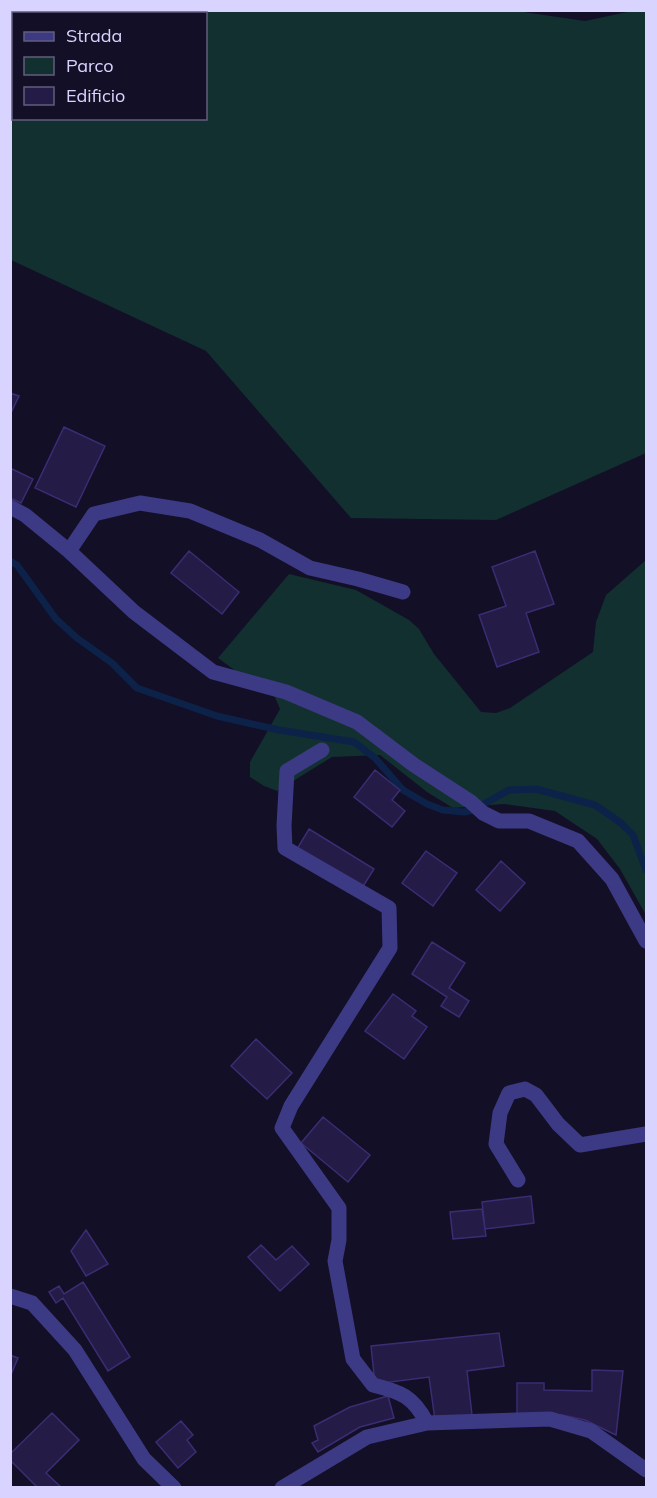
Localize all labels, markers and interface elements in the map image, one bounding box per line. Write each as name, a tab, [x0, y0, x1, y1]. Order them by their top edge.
legend	[12, 12, 207, 120]
text: Strada	[66, 24, 122, 47]
text: Parco	[66, 54, 114, 77]
text: Edificio	[66, 84, 125, 107]

